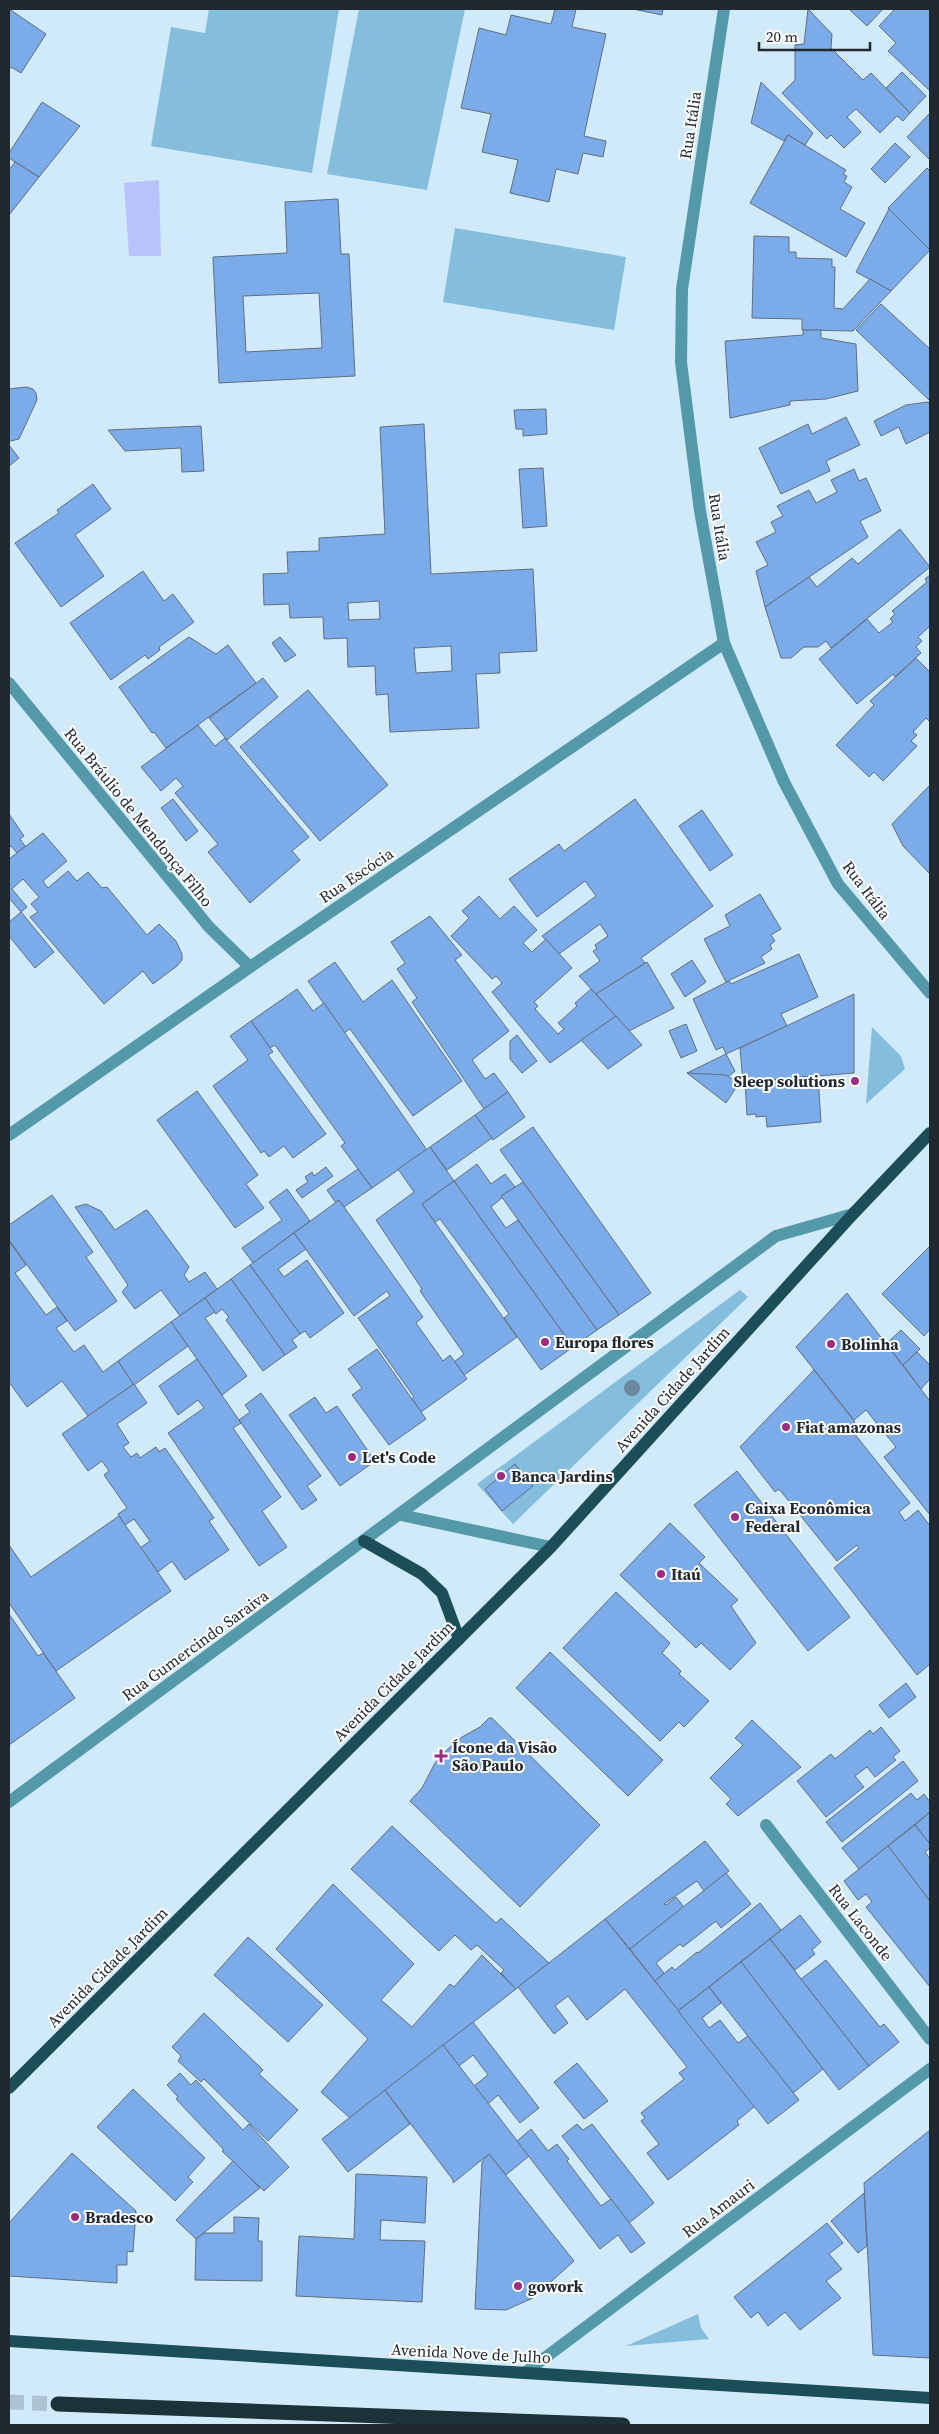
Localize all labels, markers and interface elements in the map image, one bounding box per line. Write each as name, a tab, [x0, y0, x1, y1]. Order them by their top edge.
scale bar	[759, 20, 870, 52]
text: 20 m	[766, 26, 798, 47]
street label: Rua Itália	[674, 89, 706, 160]
street label: Rua Itália	[704, 492, 736, 563]
street label: Rua Bráulio de Mendonça Filho	[60, 723, 218, 911]
street label: Rua Escócia	[314, 842, 398, 908]
street label: Rua Itália	[838, 856, 897, 925]
place label: Sleep solutions	[733, 1070, 845, 1092]
marker: Sleep solutions	[849, 1075, 861, 1087]
street label: Avenida Cidade Jardim	[610, 1321, 734, 1457]
place label: Europa flores	[555, 1331, 654, 1353]
place label: Bolinha	[841, 1333, 899, 1355]
marker: Europa flores	[539, 1336, 551, 1348]
marker: Bolinha	[825, 1338, 837, 1350]
place label: Fiat amazonas	[796, 1416, 901, 1438]
marker: Fiat amazonas	[780, 1421, 792, 1433]
place label: Let's Code	[362, 1446, 436, 1468]
marker: Let's Code	[346, 1451, 358, 1463]
place label: Banca Jardins	[511, 1465, 613, 1487]
marker: Banca Jardins	[495, 1470, 507, 1482]
place label: Caixa Econômica Federal	[745, 1497, 871, 1537]
marker: Caixa Econômica Federal	[729, 1511, 741, 1523]
place label: Itaú	[671, 1563, 701, 1585]
marker: Itaú	[655, 1568, 667, 1580]
street label: Rua Gumercindo Saraiva	[117, 1584, 273, 1706]
street label: Avenida Cidade Jardim	[328, 1616, 458, 1746]
place label: Ícone da Visão São Paulo	[452, 1736, 557, 1776]
marker: Ícone da Visão São Paulo	[434, 1749, 448, 1763]
street label: Rua Laconde	[824, 1879, 898, 1965]
street label: Avenida Cidade Jardim	[42, 1902, 172, 2032]
street label: Rua Amauri	[677, 2173, 759, 2243]
place label: Bradesco	[85, 2206, 153, 2228]
marker: Bradesco	[69, 2211, 81, 2223]
place label: gowork	[528, 2275, 584, 2297]
marker: gowork	[512, 2280, 524, 2292]
street label: Avenida Nove de Julho	[391, 2338, 552, 2368]

